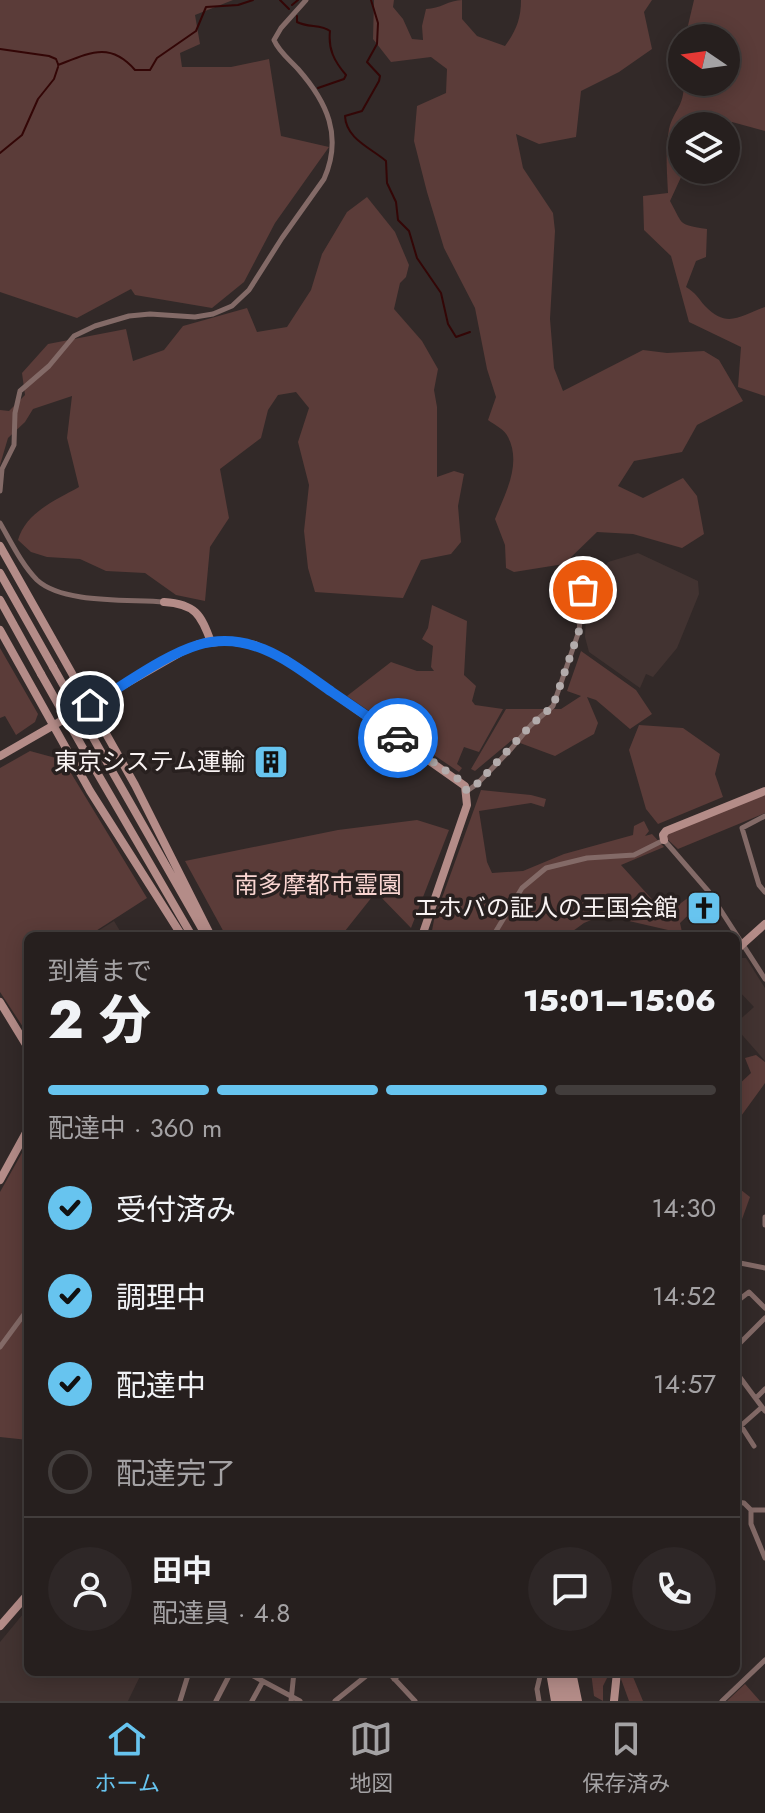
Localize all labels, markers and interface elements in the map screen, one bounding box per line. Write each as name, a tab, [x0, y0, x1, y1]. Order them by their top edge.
north arrow	[668, 24, 740, 96]
map controls	[668, 24, 740, 184]
button: layers	[668, 112, 740, 184]
pin	[549, 556, 617, 624]
icon: bag	[561, 568, 605, 612]
pin	[56, 671, 124, 739]
icon: home	[68, 683, 112, 727]
courier	[358, 698, 438, 778]
icon: car	[376, 716, 420, 760]
building icon: 東京システム運輸	[252, 743, 290, 781]
place label: 東京システム運輸	[54, 744, 245, 779]
park label: 南多摩都市霊園	[234, 867, 402, 902]
church icon: エホバの証人の王国会館	[685, 889, 723, 927]
place label: エホバの証人の王国会館	[414, 890, 678, 925]
text: 到着まで	[48, 952, 152, 990]
text: 15:01–15:06	[523, 979, 716, 1022]
text: 2 分	[48, 982, 151, 1058]
text: 配達中 · 360 m	[48, 1109, 222, 1147]
icon: check	[48, 1186, 92, 1230]
text: 受付済み	[116, 1188, 236, 1231]
text: 14:30	[652, 1189, 716, 1227]
icon: check	[48, 1274, 92, 1318]
text: 調理中	[116, 1276, 206, 1319]
text: 14:52	[652, 1277, 716, 1315]
icon: check	[48, 1362, 92, 1406]
text: 配達中	[116, 1364, 206, 1407]
text: 14:57	[653, 1365, 716, 1403]
text: 配達完了	[116, 1452, 236, 1495]
button: person	[48, 1547, 132, 1631]
button: chat	[528, 1547, 612, 1631]
button: phone	[632, 1547, 716, 1631]
text: 田中	[152, 1549, 212, 1592]
text: 配達員 · 4.8	[152, 1594, 291, 1632]
tab: ホーム	[95, 1717, 160, 1799]
tab: 地図	[349, 1717, 393, 1799]
tab: 保存済み	[582, 1717, 670, 1799]

